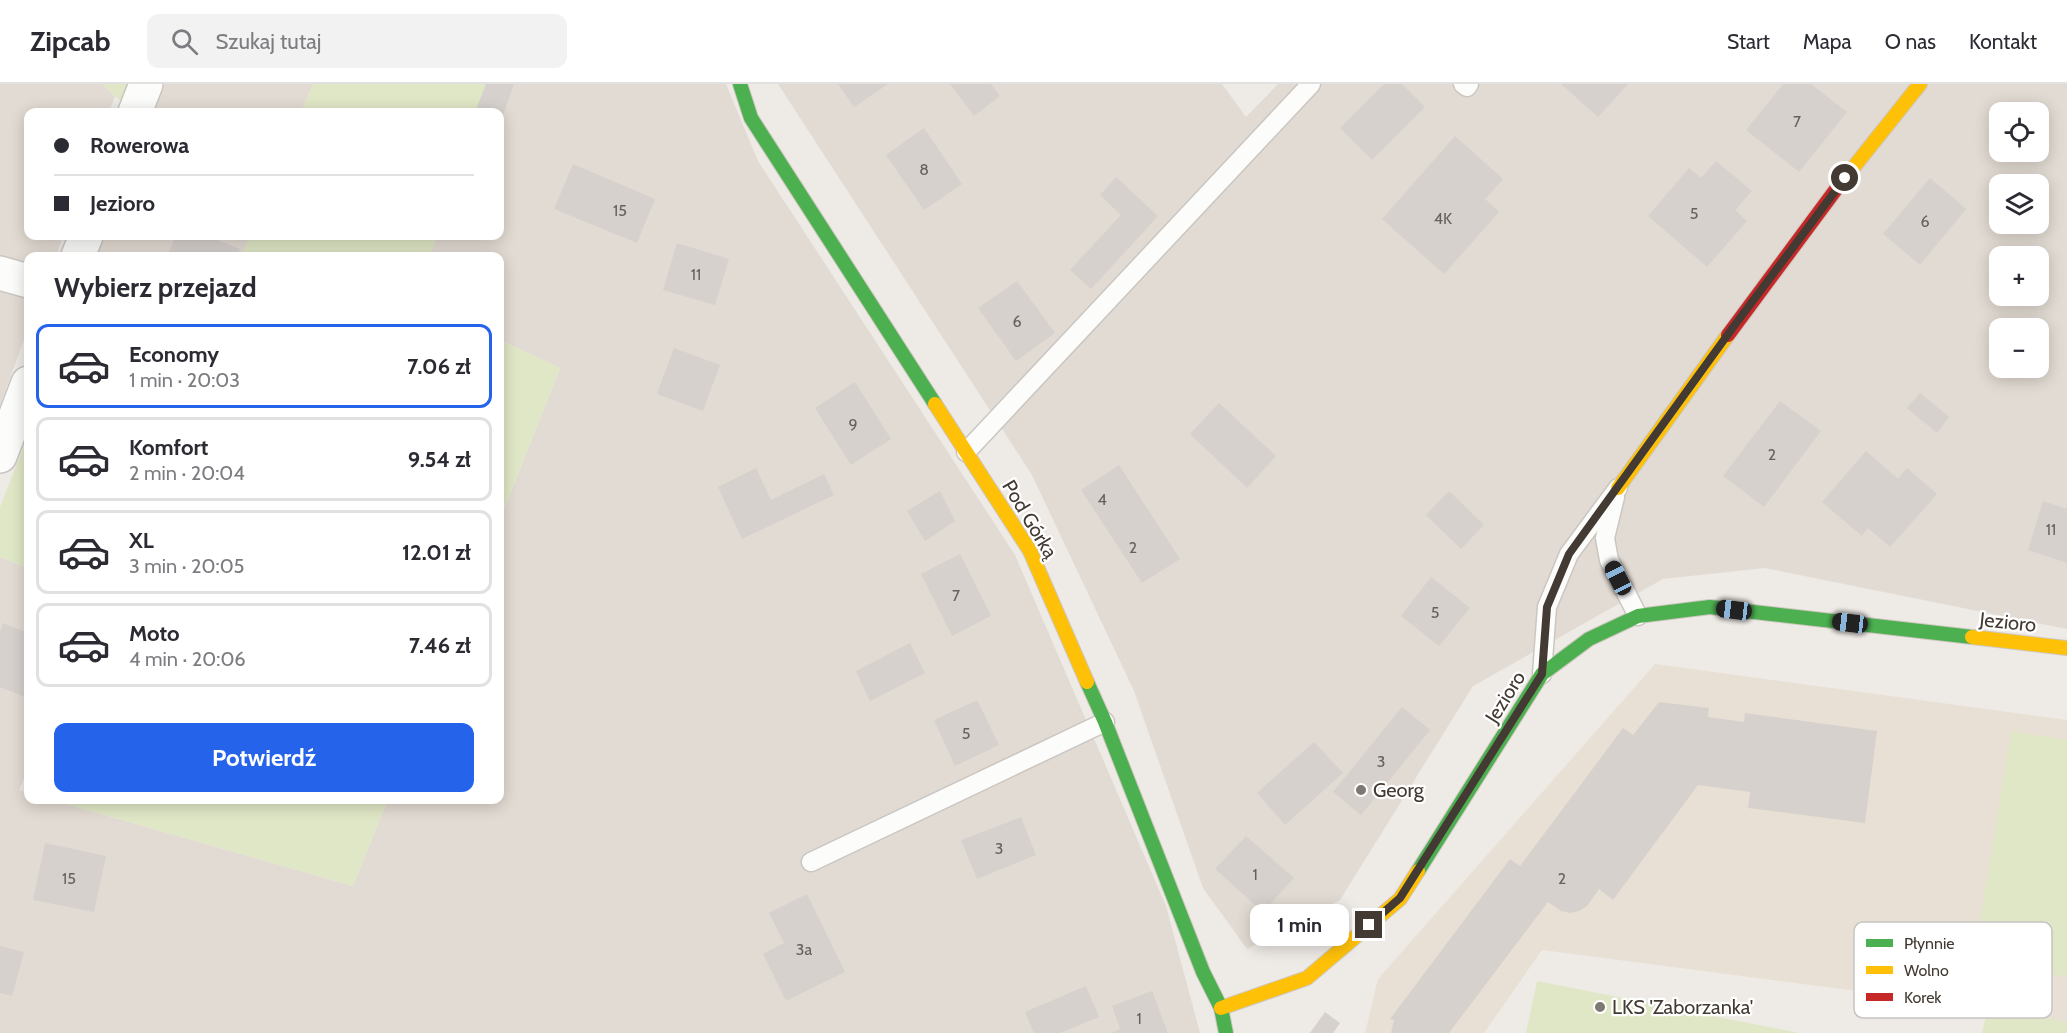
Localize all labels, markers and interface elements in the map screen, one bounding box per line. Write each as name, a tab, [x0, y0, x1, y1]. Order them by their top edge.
search box	[147, 14, 567, 68]
text: Zipcab	[30, 24, 111, 58]
icon: search	[168, 25, 201, 58]
text: Szukaj tutaj	[216, 28, 322, 55]
text: Start	[1727, 29, 1770, 54]
text: Mapa	[1803, 29, 1852, 54]
text: O nas	[1885, 29, 1936, 54]
text: Kontakt	[1969, 29, 2037, 54]
map controls	[1989, 102, 2049, 378]
button: locate	[1989, 102, 2049, 162]
house number: 7	[1793, 112, 1801, 131]
text: Rowerowa	[90, 132, 189, 159]
house number: 8	[919, 160, 929, 179]
route start	[1831, 164, 1858, 191]
button: layers	[1989, 174, 2049, 234]
text: Jezioro	[90, 190, 155, 217]
house number: 15	[613, 201, 627, 220]
house number: 5	[1690, 204, 1698, 223]
house number: 4K	[1434, 209, 1452, 228]
house number: 6	[1920, 212, 1930, 231]
button: +	[1989, 246, 2049, 306]
house number: 11	[691, 265, 701, 284]
text: Wybierz przejazd	[54, 271, 257, 304]
house number: 6	[1012, 312, 1022, 331]
button: −	[1989, 318, 2049, 378]
icon: car	[57, 339, 111, 393]
text: Economy	[129, 341, 219, 368]
text: 7.06 zł	[407, 353, 471, 380]
text: 1 min · 20:03	[129, 368, 240, 392]
house number: 9	[848, 415, 858, 434]
icon: car	[57, 432, 111, 486]
text: Komfort	[129, 434, 208, 461]
house number: 2	[1768, 445, 1776, 464]
text: 9.54 zł	[408, 446, 471, 473]
text: 2 min · 20:04	[129, 461, 245, 485]
street label: Pod Górką	[997, 476, 1063, 563]
house number: 4	[1097, 490, 1107, 509]
house number: 11	[2046, 520, 2056, 539]
icon: car	[57, 525, 111, 579]
text: XL	[129, 527, 154, 554]
house number: 2	[1129, 538, 1137, 557]
text: 12.01 zł	[402, 539, 471, 566]
text: 3 min · 20:05	[129, 554, 244, 578]
car	[1602, 558, 1634, 598]
house number: 7	[952, 586, 960, 605]
car	[1715, 599, 1753, 621]
house number: 5	[1431, 603, 1439, 622]
street label: Jezioro	[1978, 607, 2037, 637]
car	[1831, 612, 1869, 634]
icon: car	[57, 618, 111, 672]
text: Moto	[129, 620, 180, 647]
text: 7.46 zł	[409, 632, 471, 659]
text: 4 min · 20:06	[129, 647, 246, 671]
street label: Jezioro	[1479, 667, 1530, 728]
button: Potwierdź	[54, 723, 474, 792]
house number: 5	[962, 724, 970, 743]
house number: 3	[1377, 752, 1385, 771]
place label: Georg	[1373, 778, 1425, 802]
marker: Georg	[1354, 783, 1368, 797]
house number: 3	[995, 839, 1003, 858]
house number: 1	[1252, 865, 1258, 884]
house number: 15	[62, 869, 76, 888]
house number: 2	[1558, 869, 1566, 888]
callout: 1 min	[1249, 904, 1348, 946]
route end	[1355, 911, 1382, 938]
text: 1 min	[1277, 913, 1322, 937]
legend	[1854, 922, 2052, 1018]
text: Płynnie	[1904, 934, 1954, 953]
house number: 3a	[796, 940, 812, 959]
text: Wolno	[1904, 961, 1949, 980]
text: Korek	[1904, 988, 1942, 1007]
place label: LKS 'Zaborzanka'	[1612, 995, 1753, 1019]
marker: LKS 'Zaborzanka'	[1593, 1000, 1607, 1014]
house number: 1	[1136, 1009, 1142, 1028]

